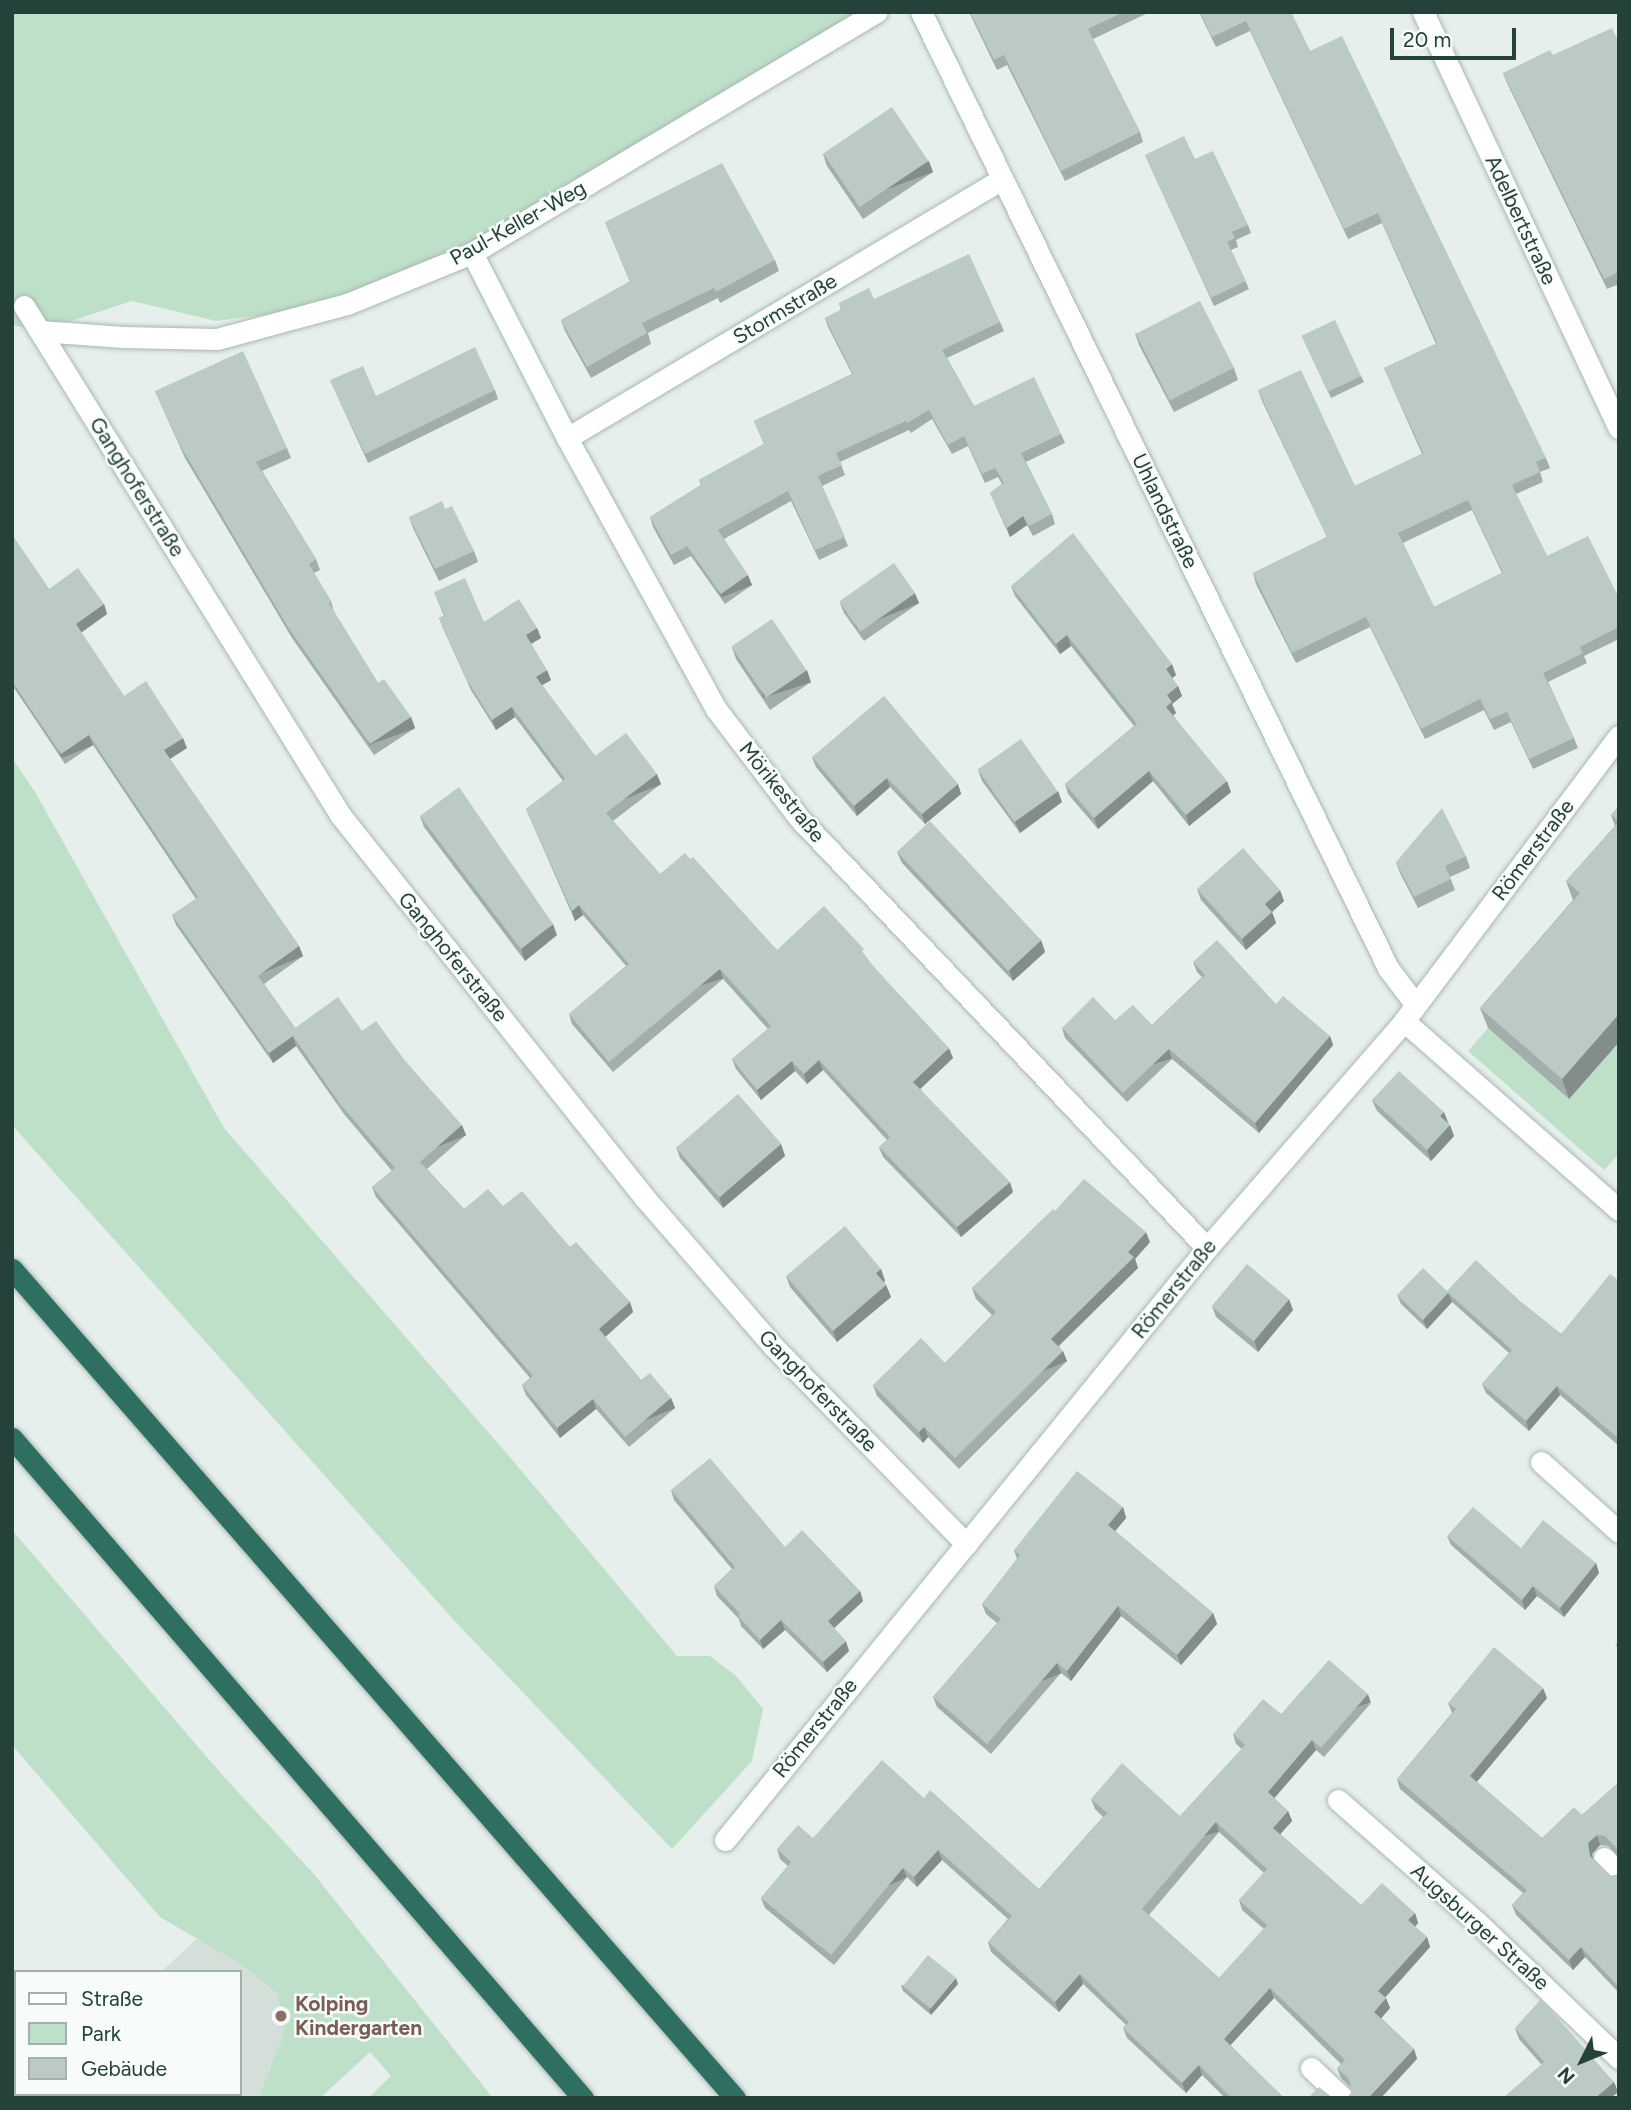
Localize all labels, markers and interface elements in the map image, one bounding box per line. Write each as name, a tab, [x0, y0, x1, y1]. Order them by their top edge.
scale bar	[1393, 14, 1519, 58]
text: 20 m	[1403, 27, 1451, 52]
street label: Adelbertstraße	[1480, 151, 1562, 289]
street label: Paul-Keller-Weg	[446, 175, 590, 271]
street label: Stormstraße	[728, 268, 842, 350]
street label: Ganghoferstraße	[84, 413, 190, 561]
street label: Uhlandstraße	[1126, 449, 1204, 573]
street label: Mörikestraße	[734, 737, 830, 847]
street label: Römerstraße	[1487, 794, 1579, 906]
street label: Ganghoferstraße	[393, 887, 513, 1027]
street label: Römerstraße	[1126, 1234, 1222, 1344]
street label: Ganghoferstraße	[753, 1325, 883, 1457]
street label: Römerstraße	[767, 1673, 863, 1783]
street label: Augsburger Straße	[1406, 1858, 1554, 1996]
legend	[14, 1970, 242, 2096]
text: Straße	[81, 1986, 143, 2011]
place label: Kolping Kindergarten	[295, 1991, 422, 2041]
marker: Kolping Kindergarten	[273, 2008, 289, 2024]
text: Park	[81, 2021, 121, 2046]
north arrow	[1547, 2026, 1617, 2096]
text: Gebäude	[81, 2056, 167, 2081]
text: N	[1553, 2062, 1580, 2089]

